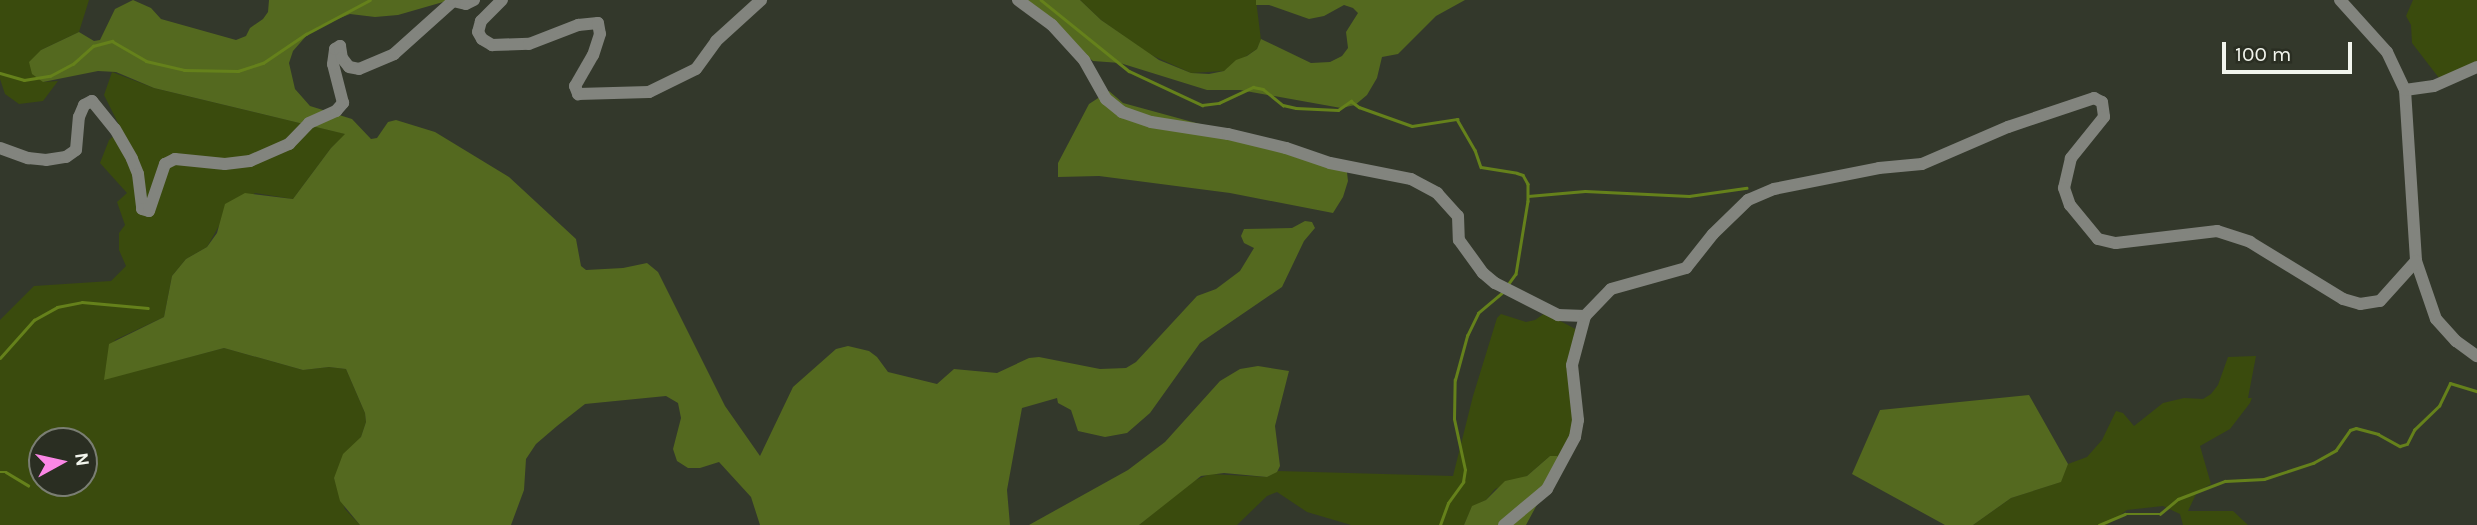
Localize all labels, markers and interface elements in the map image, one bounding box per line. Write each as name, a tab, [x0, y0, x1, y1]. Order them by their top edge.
scale bar	[2225, 28, 2354, 72]
text: 100 m	[2235, 42, 2292, 66]
north arrow	[28, 427, 98, 497]
text: N	[70, 451, 94, 468]

